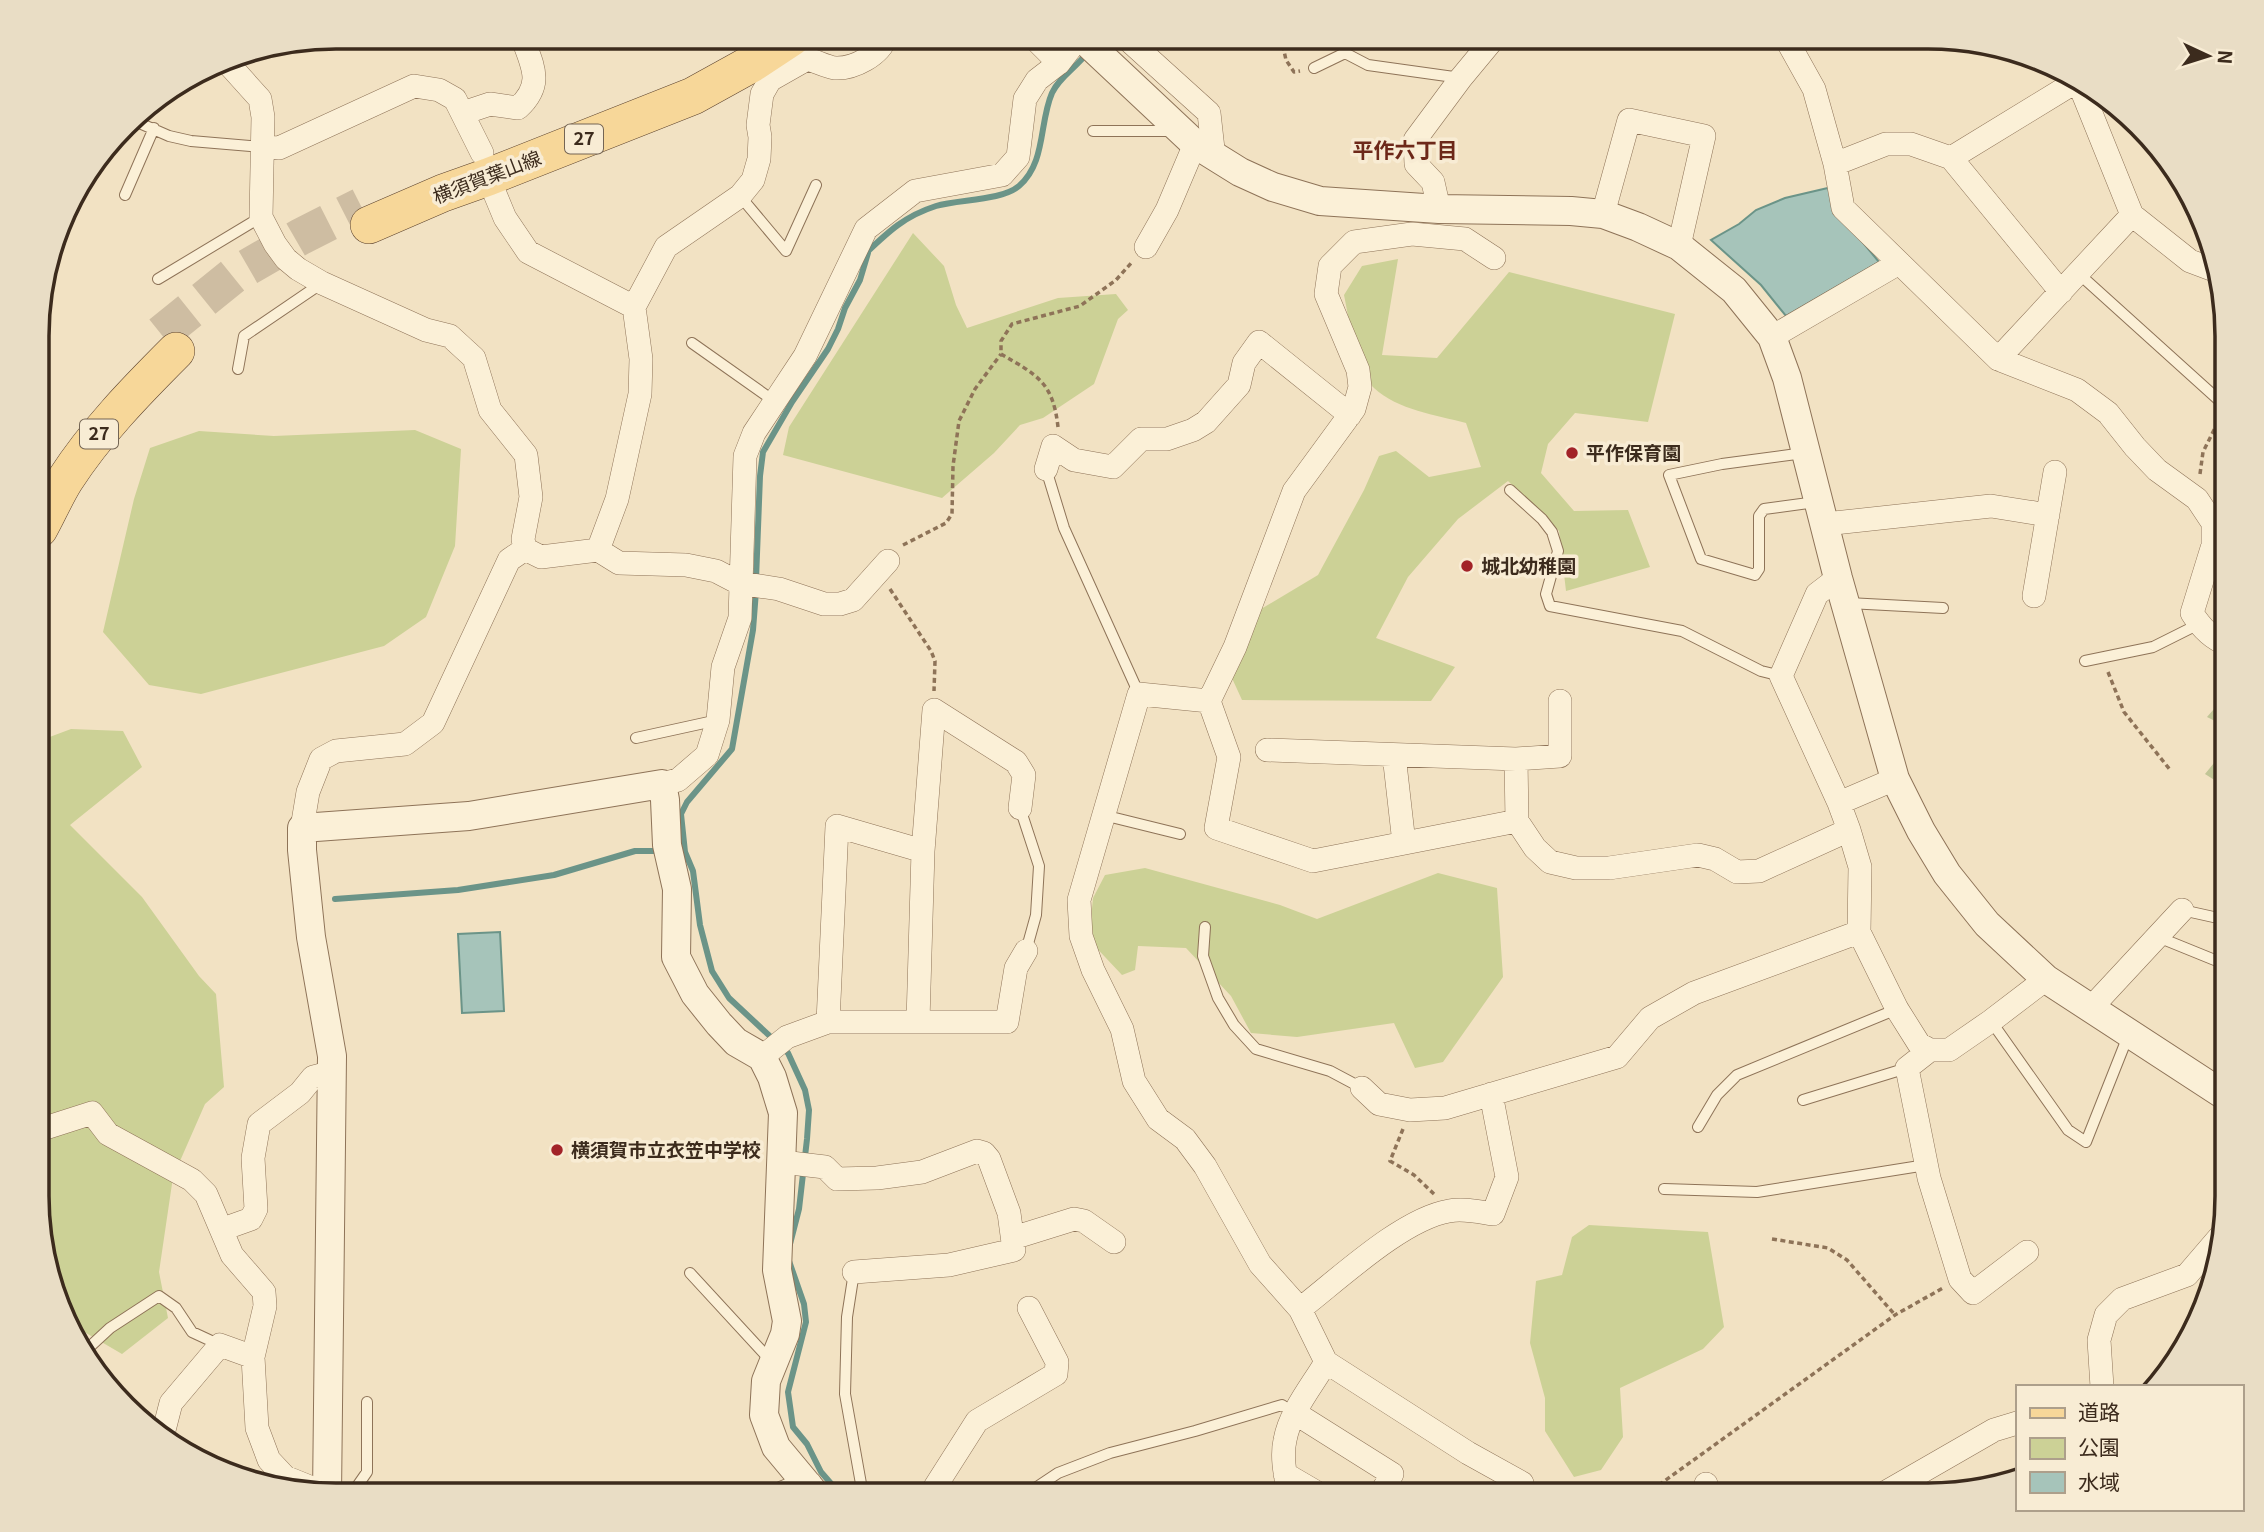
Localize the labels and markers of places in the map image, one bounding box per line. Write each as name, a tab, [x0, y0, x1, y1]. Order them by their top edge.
place label: 平作保育園	[1586, 438, 1681, 465]
marker: 平作保育園	[1564, 445, 1580, 461]
place label: 城北幼稚園	[1481, 551, 1576, 578]
marker: 城北幼稚園	[1459, 558, 1475, 574]
place label: 横須賀市立衣笠中学校	[571, 1135, 761, 1162]
marker: 横須賀市立衣笠中学校	[549, 1142, 565, 1158]

